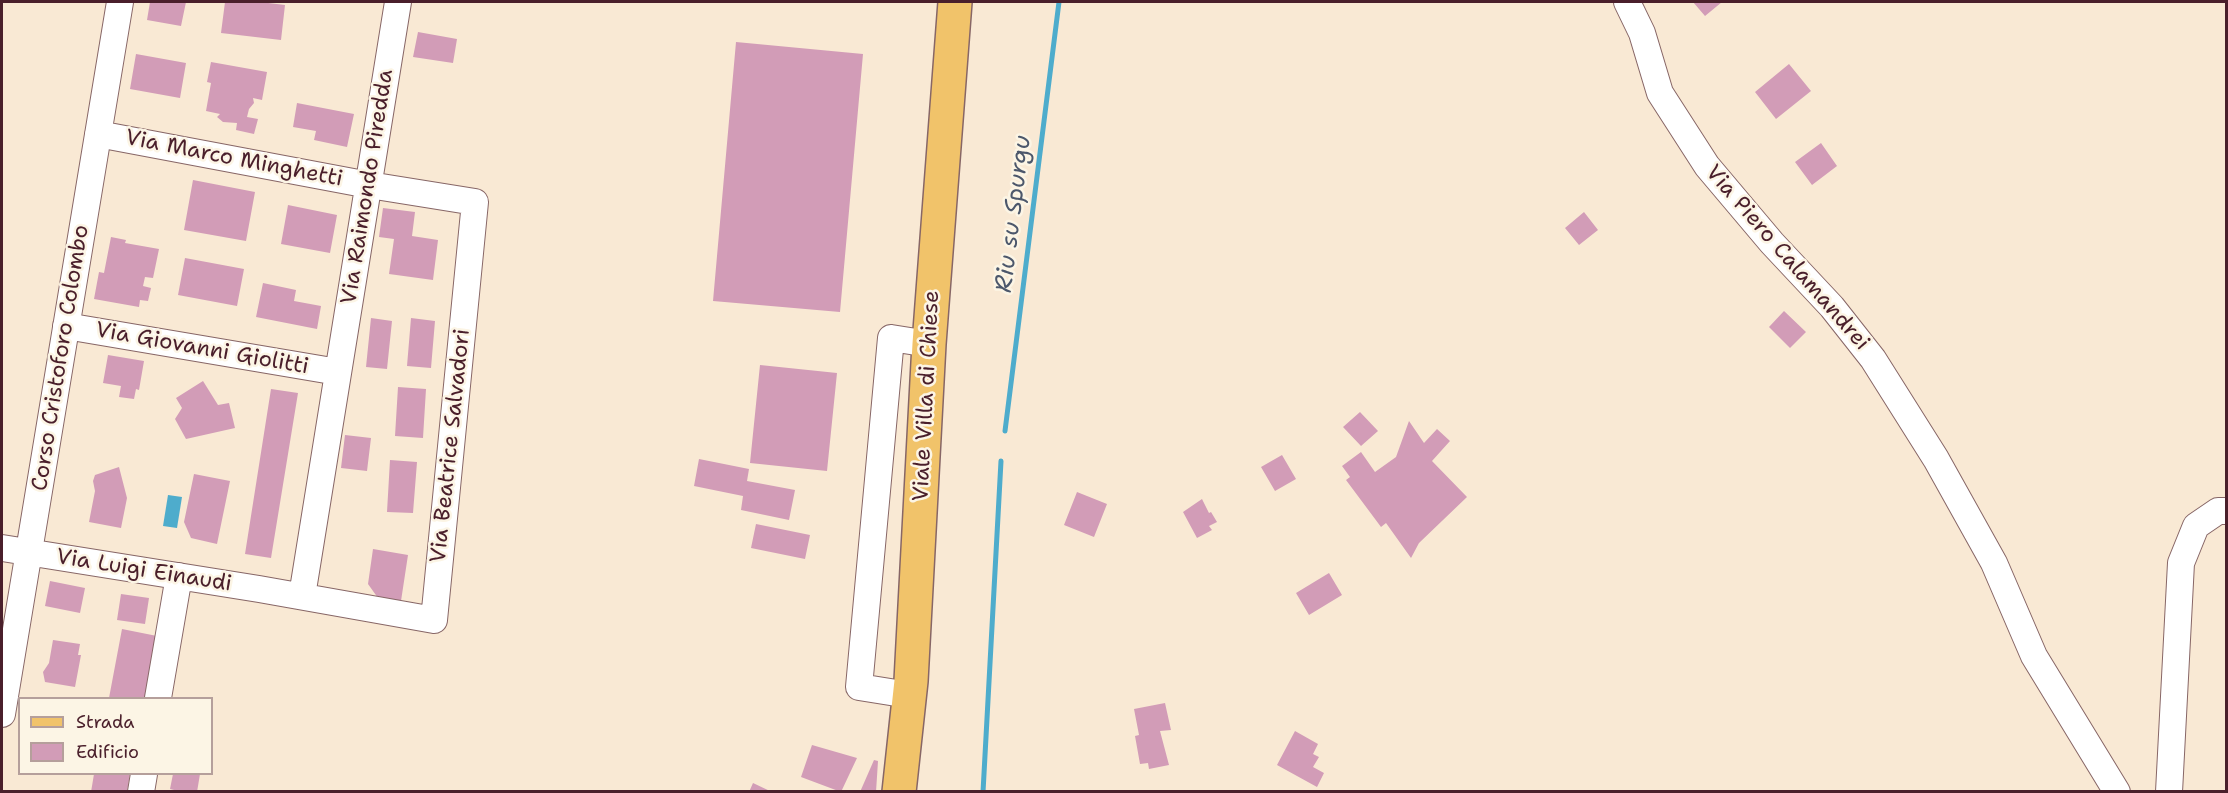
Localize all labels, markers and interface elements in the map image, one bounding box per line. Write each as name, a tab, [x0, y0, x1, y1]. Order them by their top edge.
street label: Via Raimondo Piredda	[336, 68, 400, 306]
street label: Via Marco Minghetti	[123, 125, 345, 193]
water label: Riu su Spurgu	[990, 134, 1038, 294]
street label: Via Piero Calamandrei	[1699, 160, 1875, 356]
street label: Corso Cristoforo Colombo	[27, 223, 95, 493]
street label: Viale Villa di Chiese	[908, 290, 946, 502]
street label: Via Giovanni Giolitti	[93, 317, 311, 381]
street label: Via Beatrice Salvadori	[426, 328, 476, 564]
street label: Via Luigi Einaudi	[54, 544, 234, 598]
legend	[18, 697, 213, 775]
text: Strada	[76, 710, 135, 734]
text: Edificio	[76, 740, 139, 764]

